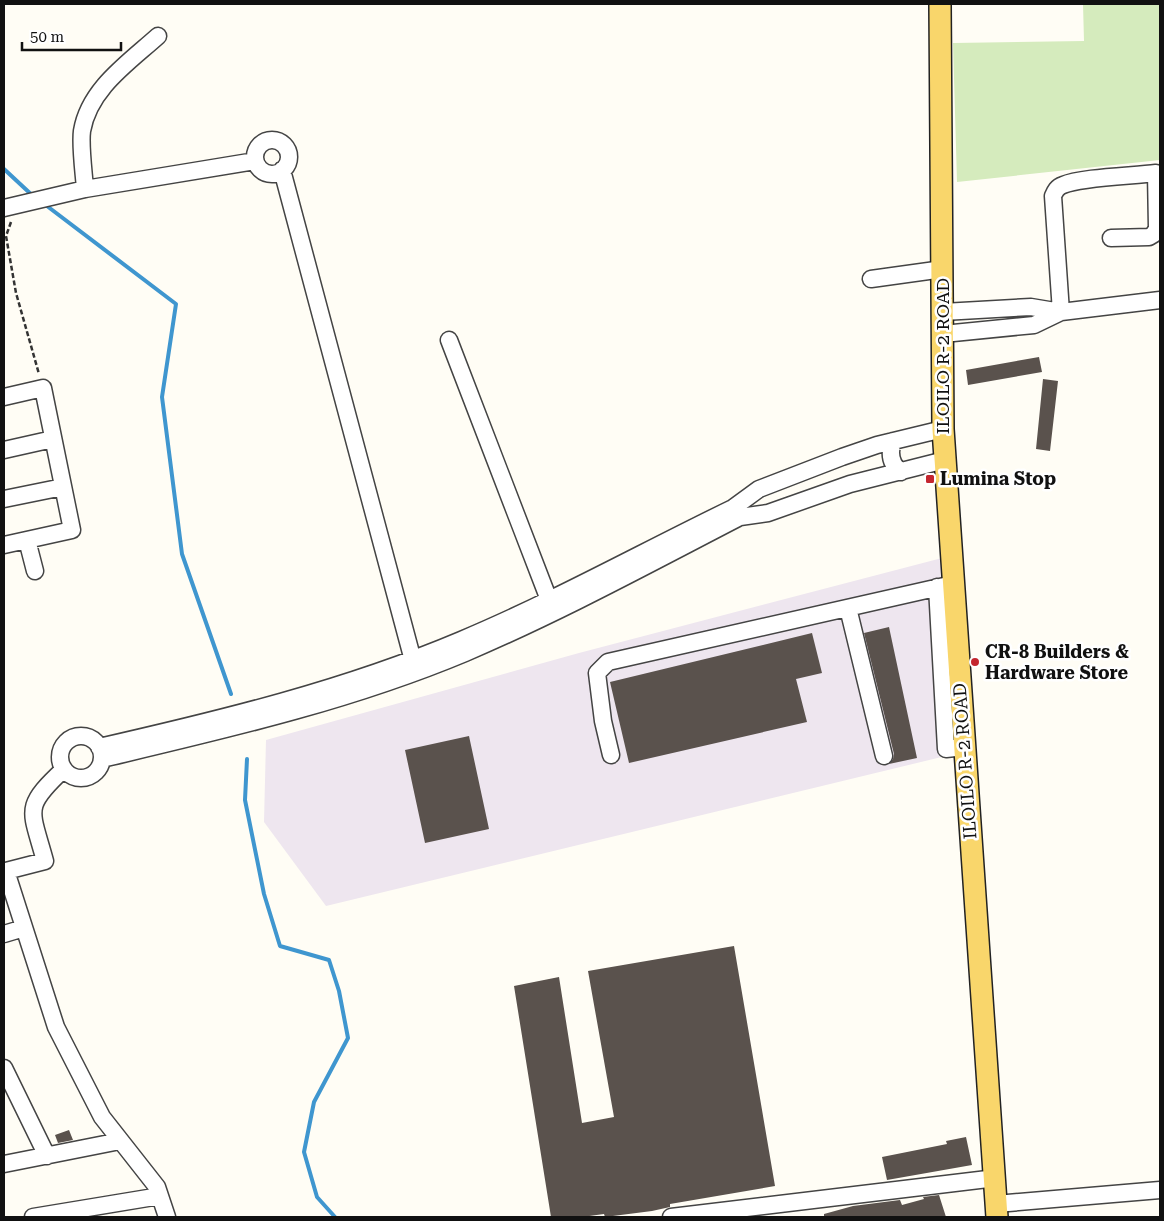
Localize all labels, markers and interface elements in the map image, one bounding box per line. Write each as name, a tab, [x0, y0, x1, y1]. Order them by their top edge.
scale bar	[22, 20, 121, 52]
text: 50 m	[30, 28, 65, 46]
street label: ILOILO R-2 ROAD	[932, 278, 953, 434]
place label: Lumina Stop	[940, 468, 1056, 489]
marker: Lumina Stop	[924, 473, 936, 485]
place label: CR-8 Builders & Hardware Store	[985, 641, 1129, 683]
marker: CR-8 Builders & Hardware Store	[969, 656, 981, 668]
street label: ILOILO R-2 ROAD	[949, 682, 980, 840]

